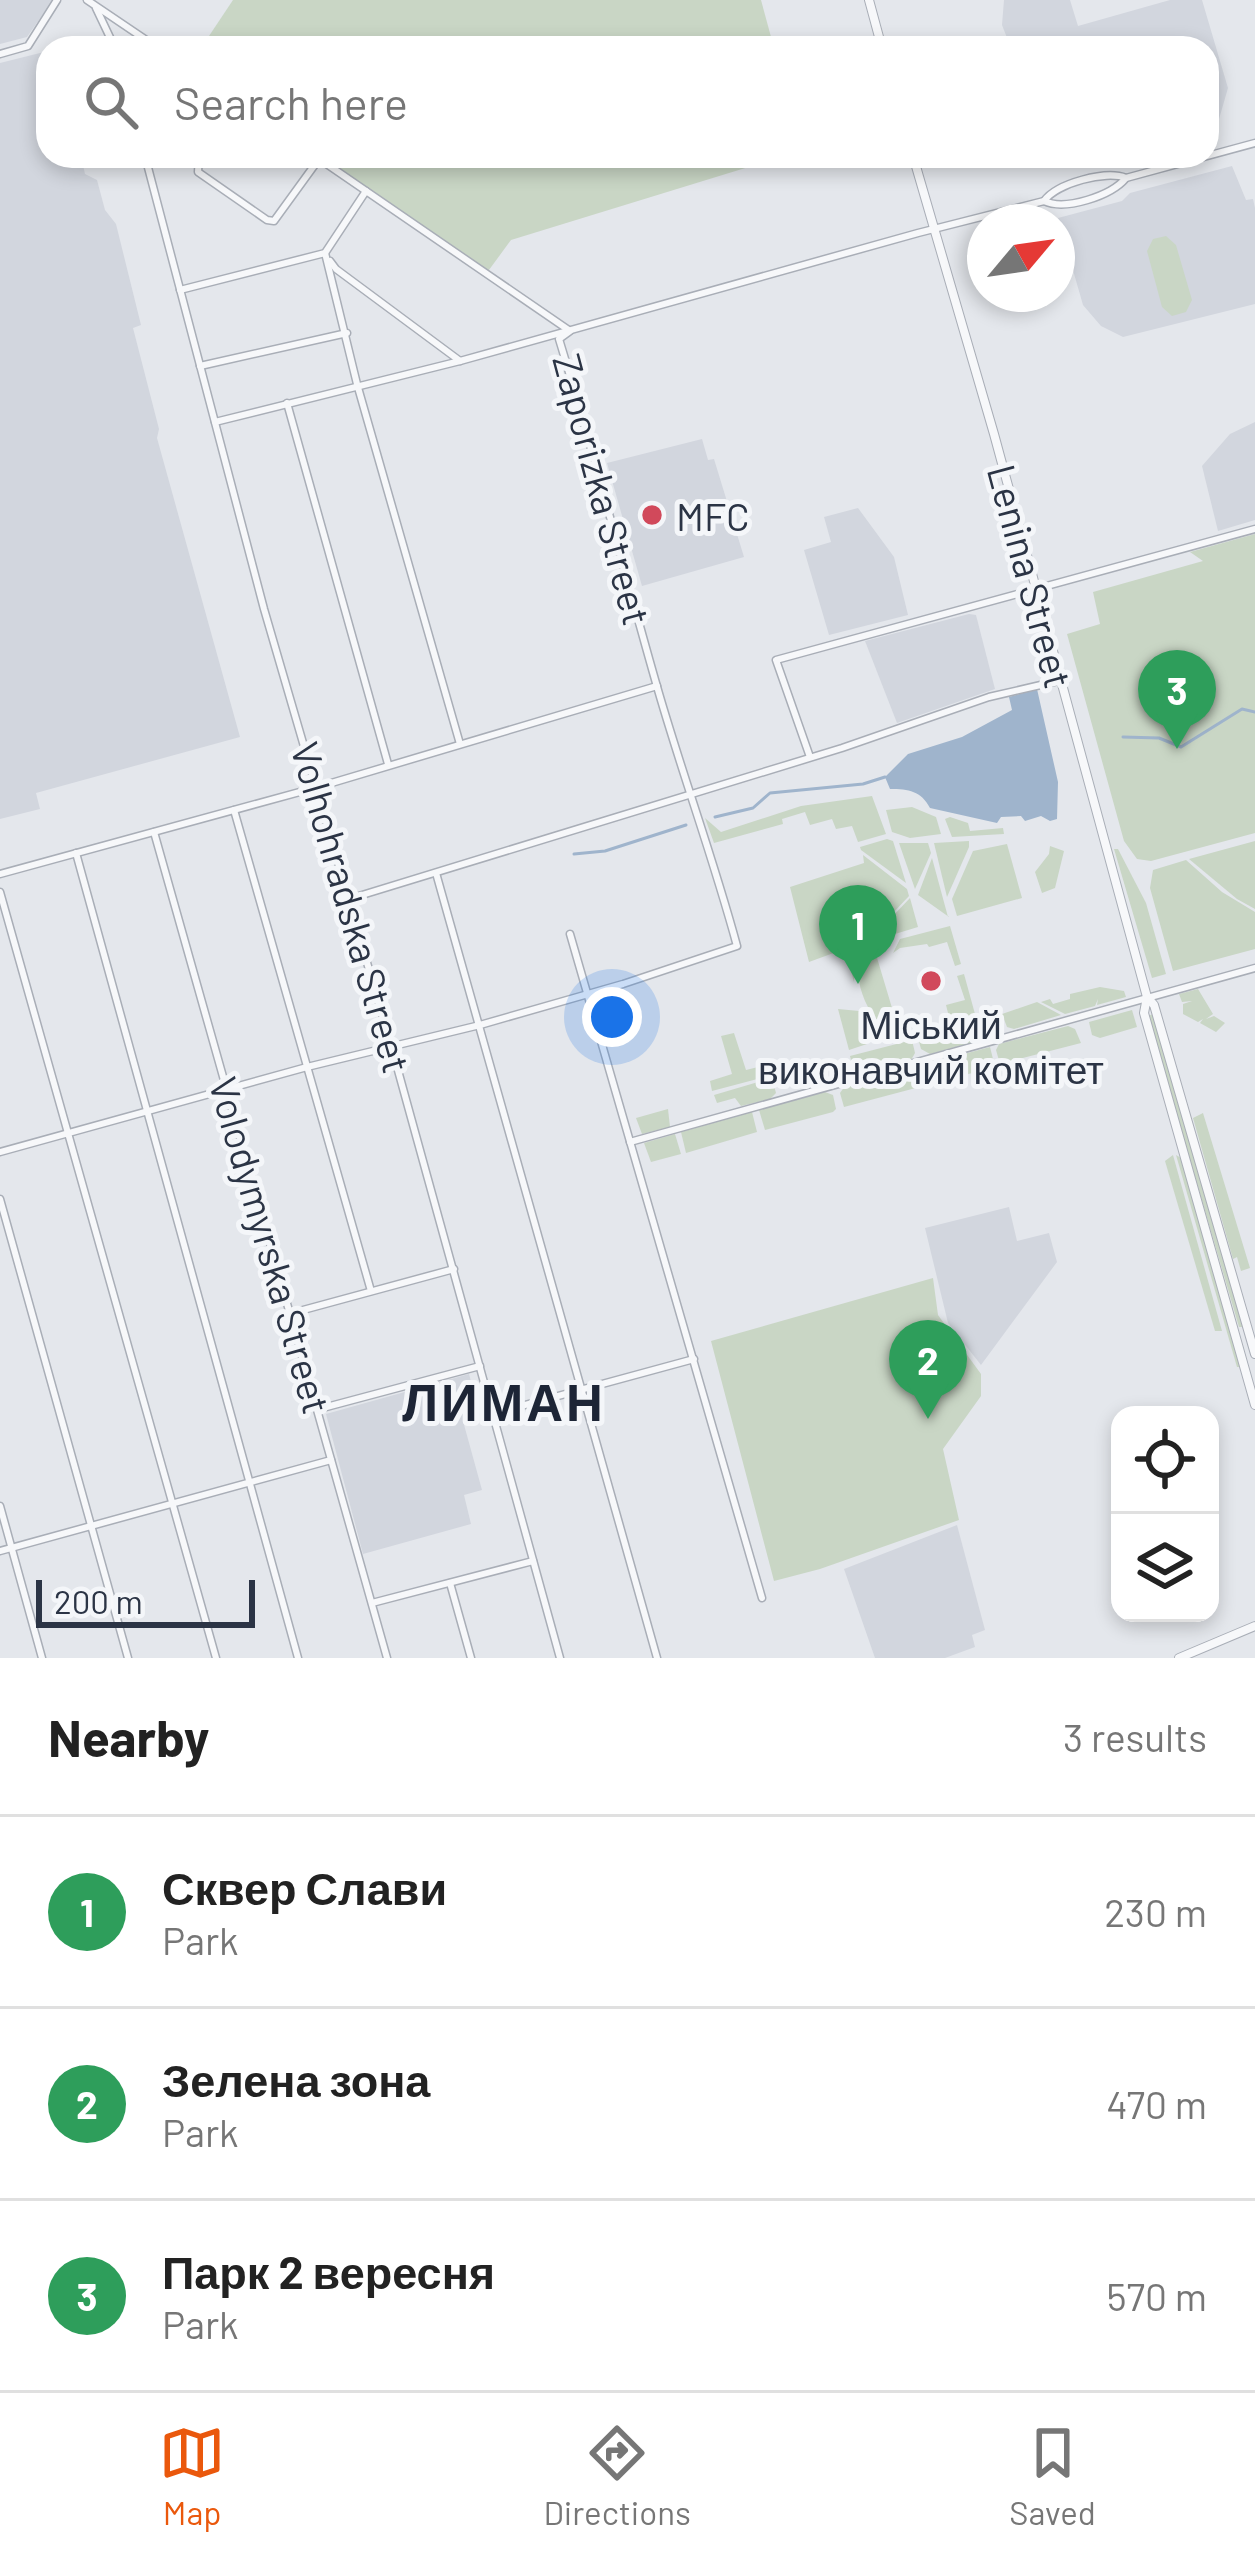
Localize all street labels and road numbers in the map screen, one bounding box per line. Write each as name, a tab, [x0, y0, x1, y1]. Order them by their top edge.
street label: Zaporizka Street	[544, 348, 662, 630]
street label: Lenina Street	[979, 459, 1083, 693]
street label: Volhohradska Street	[282, 736, 422, 1078]
street label: Volodymyrska Street	[200, 1071, 342, 1419]

